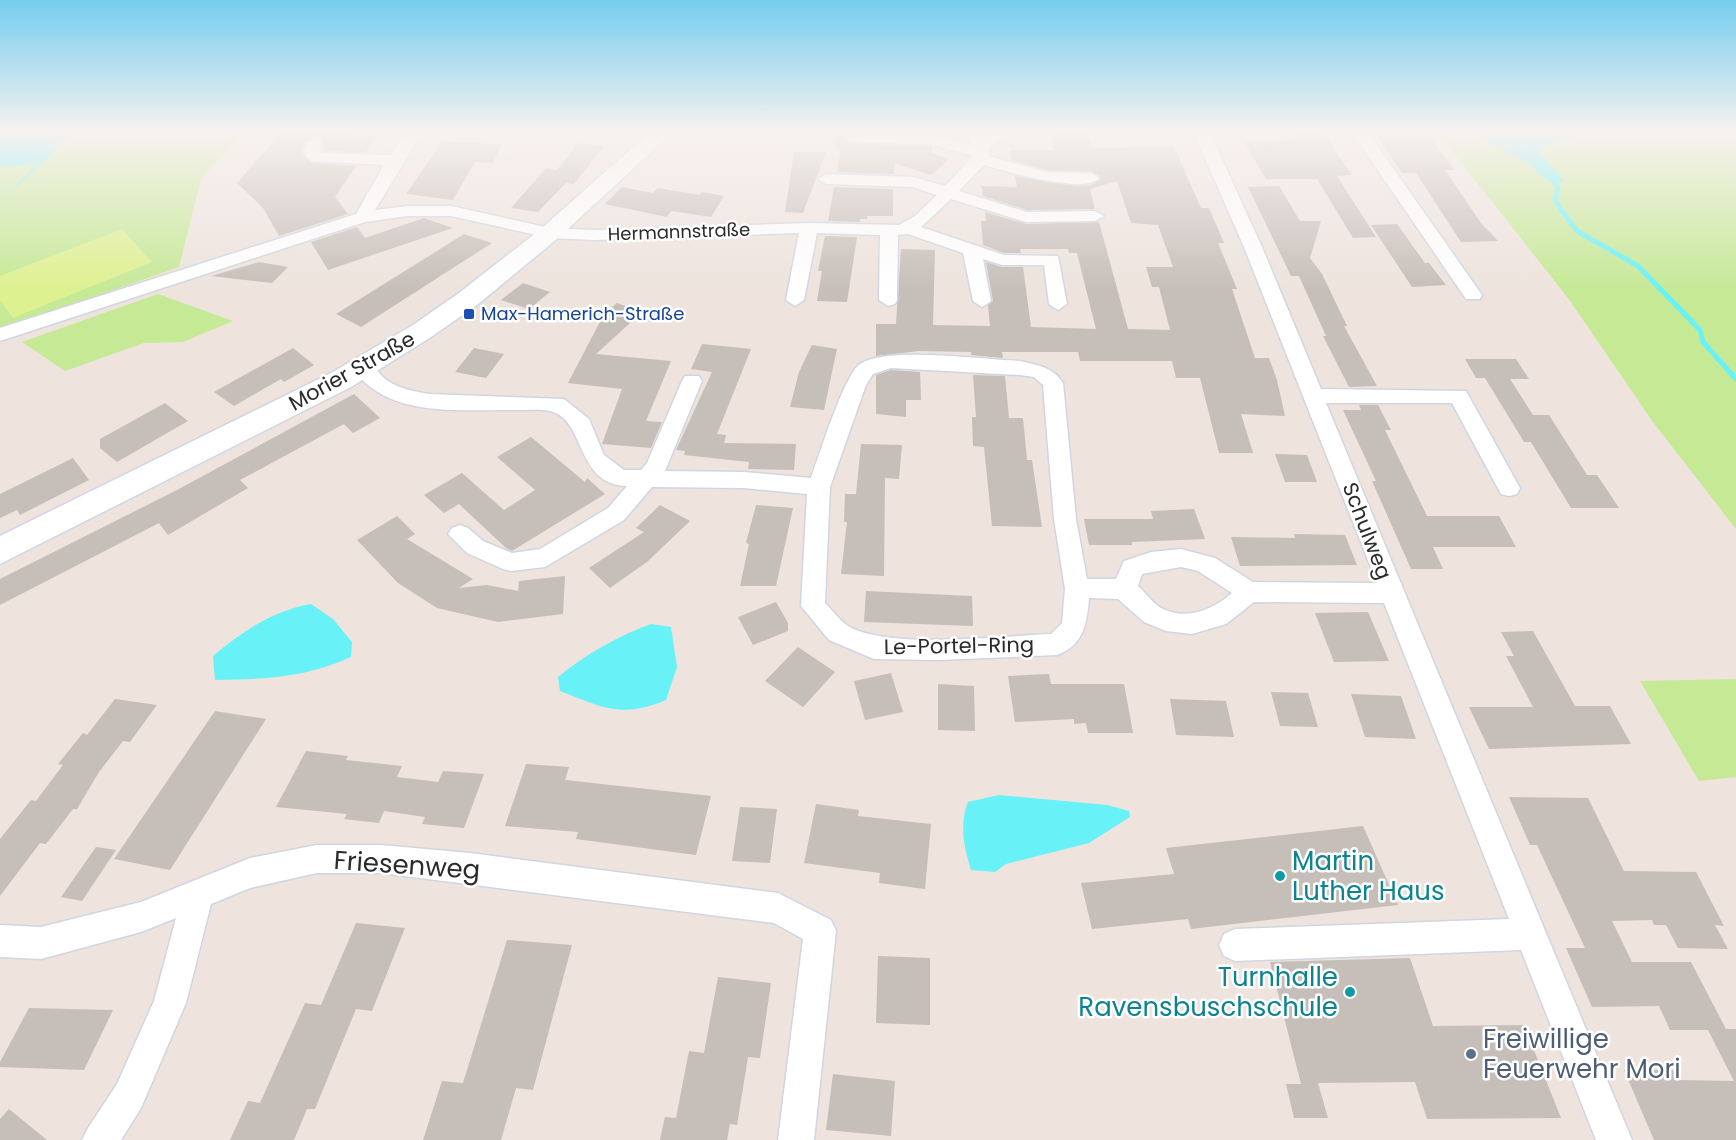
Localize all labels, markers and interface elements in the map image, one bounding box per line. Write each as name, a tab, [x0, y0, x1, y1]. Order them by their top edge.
street label: Hermannstraße	[607, 217, 751, 246]
place label: Max-Hamerich-Straße	[481, 301, 684, 326]
marker: Max-Hamerich-Straße	[462, 307, 476, 321]
street label: Morier Straße	[283, 324, 420, 417]
street label: Schulweg	[1336, 478, 1399, 583]
street label: Le-Portel-Ring	[884, 630, 1034, 661]
street label: Friesenweg	[333, 842, 481, 888]
place label: Martin Luther Haus	[1292, 843, 1445, 909]
marker: Martin Luther Haus	[1273, 869, 1287, 883]
place label: Turnhalle Ravensbuschschule	[1078, 959, 1338, 1025]
marker: Turnhalle Ravensbuschschule	[1343, 985, 1357, 999]
place label: Freiwillige Feuerwehr Mori	[1483, 1021, 1681, 1087]
marker: Freiwillige Feuerwehr Mori	[1464, 1047, 1478, 1061]

